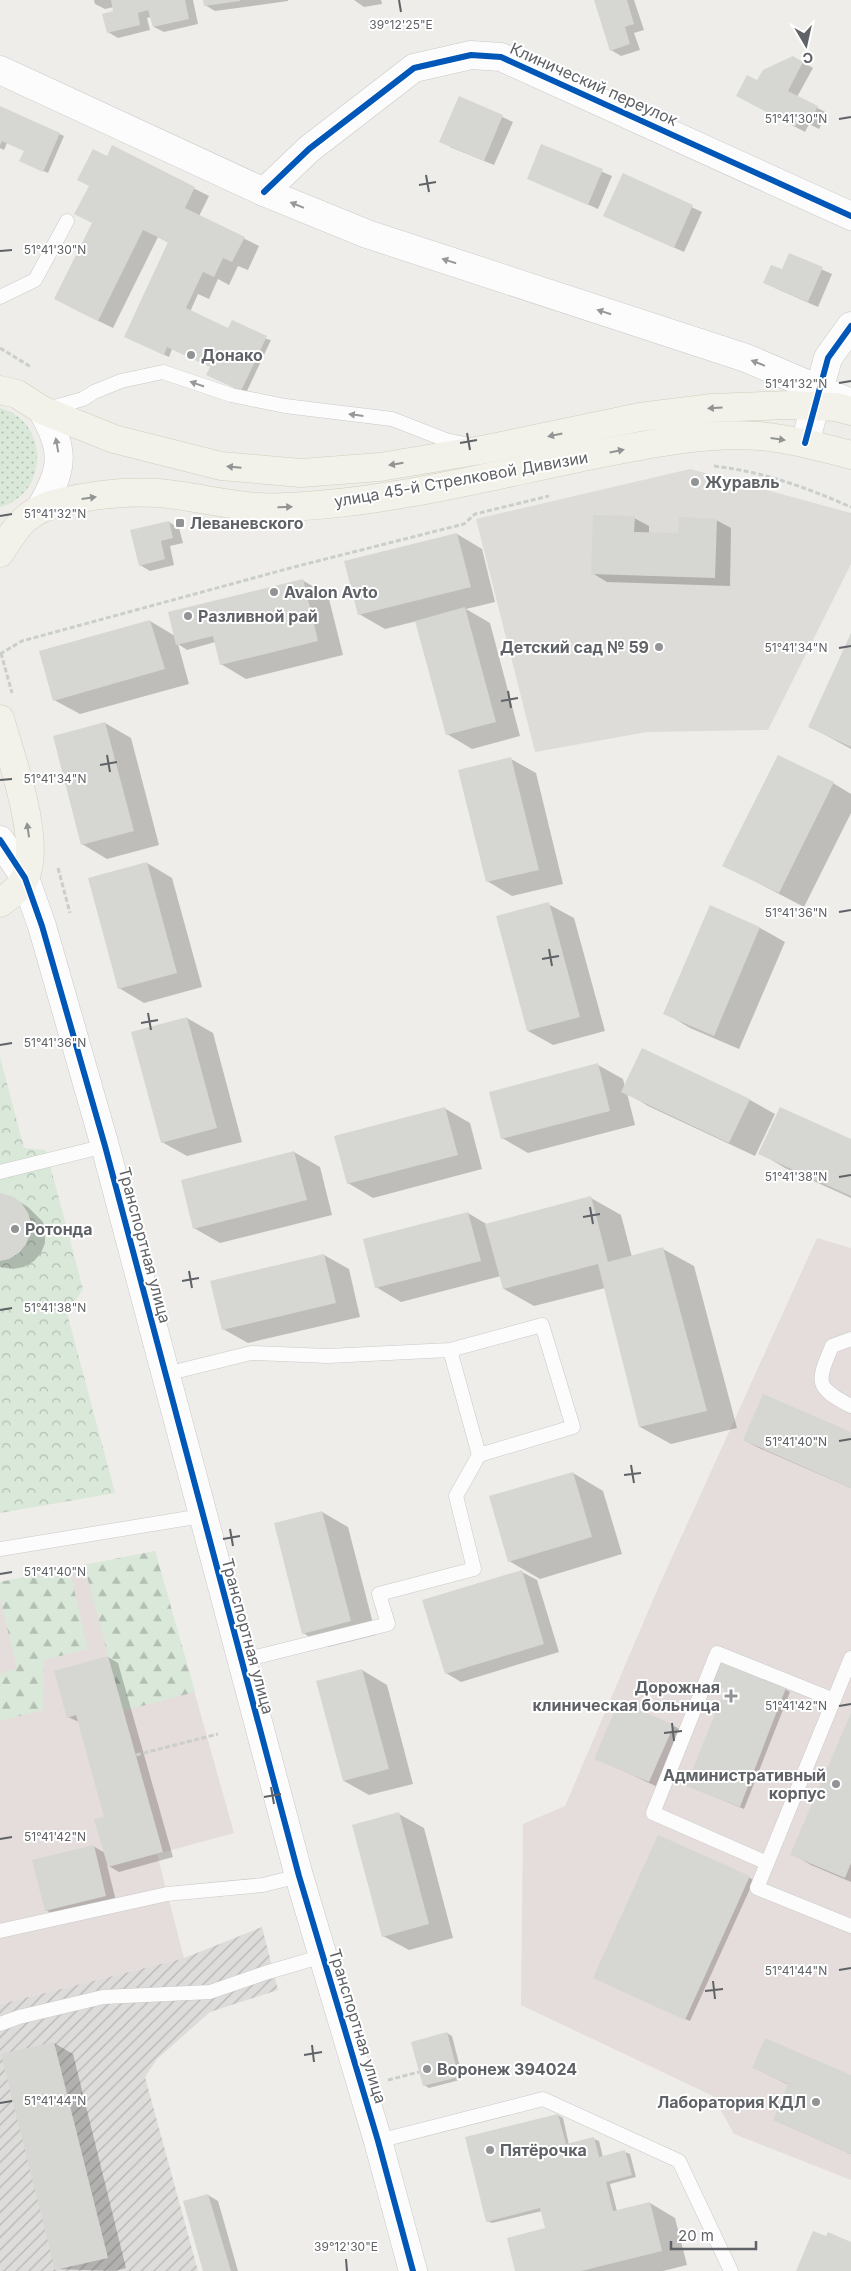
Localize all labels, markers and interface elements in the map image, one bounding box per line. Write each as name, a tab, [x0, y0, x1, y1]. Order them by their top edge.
text: 39°12'25"E	[369, 17, 433, 32]
north arrow	[781, 20, 831, 70]
street label: Клинический переулок	[507, 38, 681, 130]
text: С	[802, 49, 815, 68]
text: 51°41'30"N	[765, 111, 827, 126]
one-way arrow	[289, 201, 304, 209]
text: 51°41'30"N	[24, 242, 86, 257]
one-way arrow	[442, 257, 457, 264]
one-way arrow	[596, 307, 611, 315]
place label: Донако	[201, 345, 263, 365]
marker: Донако	[185, 349, 197, 361]
one-way arrow	[750, 359, 765, 367]
text: 51°41'32"N	[765, 376, 827, 391]
one-way arrow	[189, 380, 204, 387]
one-way arrow	[707, 404, 723, 412]
one-way arrow	[347, 410, 363, 418]
one-way arrow	[547, 431, 563, 439]
one-way arrow	[771, 435, 787, 443]
one-way arrow	[53, 437, 61, 453]
one-way arrow	[610, 446, 626, 454]
street label: улица 45-й Стрелковой Дивизии	[332, 447, 590, 511]
one-way arrow	[387, 460, 403, 468]
one-way arrow	[225, 463, 241, 471]
place label: Журавль	[705, 472, 780, 492]
marker: Журавль	[689, 476, 701, 488]
one-way arrow	[81, 494, 97, 502]
one-way arrow	[277, 503, 293, 511]
text: 51°41'32"N	[24, 506, 86, 521]
place label: Леваневского	[190, 513, 304, 533]
marker: Леваневского	[174, 517, 186, 529]
place label: Avalon Avto	[284, 582, 378, 602]
marker: Avalon Avto	[268, 586, 280, 598]
place label: Разливной рай	[198, 606, 318, 626]
marker: Разливной рай	[182, 610, 194, 622]
place label: Детский сад № 59	[500, 637, 649, 657]
text: 51°41'34"N	[765, 640, 827, 655]
marker: Детский сад № 59	[653, 641, 665, 653]
text: 51°41'34"N	[24, 771, 86, 786]
one-way arrow	[24, 821, 32, 837]
text: 51°41'36"N	[765, 905, 827, 920]
text: 51°41'36"N	[24, 1035, 86, 1050]
street label: Транспортная улица	[115, 1165, 175, 1325]
text: 51°41'38"N	[765, 1169, 827, 1184]
place label: Ротонда	[25, 1219, 93, 1239]
marker: Ротонда	[9, 1223, 21, 1235]
text: 51°41'38"N	[24, 1300, 86, 1315]
text: 51°41'40"N	[765, 1434, 827, 1449]
street label: Транспортная улица	[218, 1556, 278, 1716]
text: 51°41'40"N	[24, 1564, 86, 1579]
place label: Дорожная клиническая больница	[533, 1677, 720, 1715]
marker: Дорожная клиническая больница	[724, 1689, 738, 1703]
text: 51°41'42"N	[765, 1698, 827, 1713]
place label: Административный корпус	[663, 1765, 826, 1803]
marker: Административный корпус	[830, 1778, 842, 1790]
text: 51°41'42"N	[24, 1829, 86, 1844]
street label: Транспортная улица	[325, 1946, 391, 2106]
text: 51°41'44"N	[765, 1963, 827, 1978]
place label: Воронеж 394024	[437, 2059, 577, 2079]
marker: Воронеж 394024	[421, 2063, 433, 2075]
place label: Лаборатория КДЛ	[657, 2092, 806, 2112]
text: 51°41'44"N	[24, 2093, 86, 2108]
marker: Лаборатория КДЛ	[810, 2096, 822, 2108]
place label: Пятёрочка	[500, 2140, 587, 2160]
marker: Пятёрочка	[484, 2144, 496, 2156]
scale bar	[671, 2218, 756, 2250]
text: 20 m	[678, 2226, 714, 2245]
text: 39°12'30"E	[314, 2239, 378, 2254]

